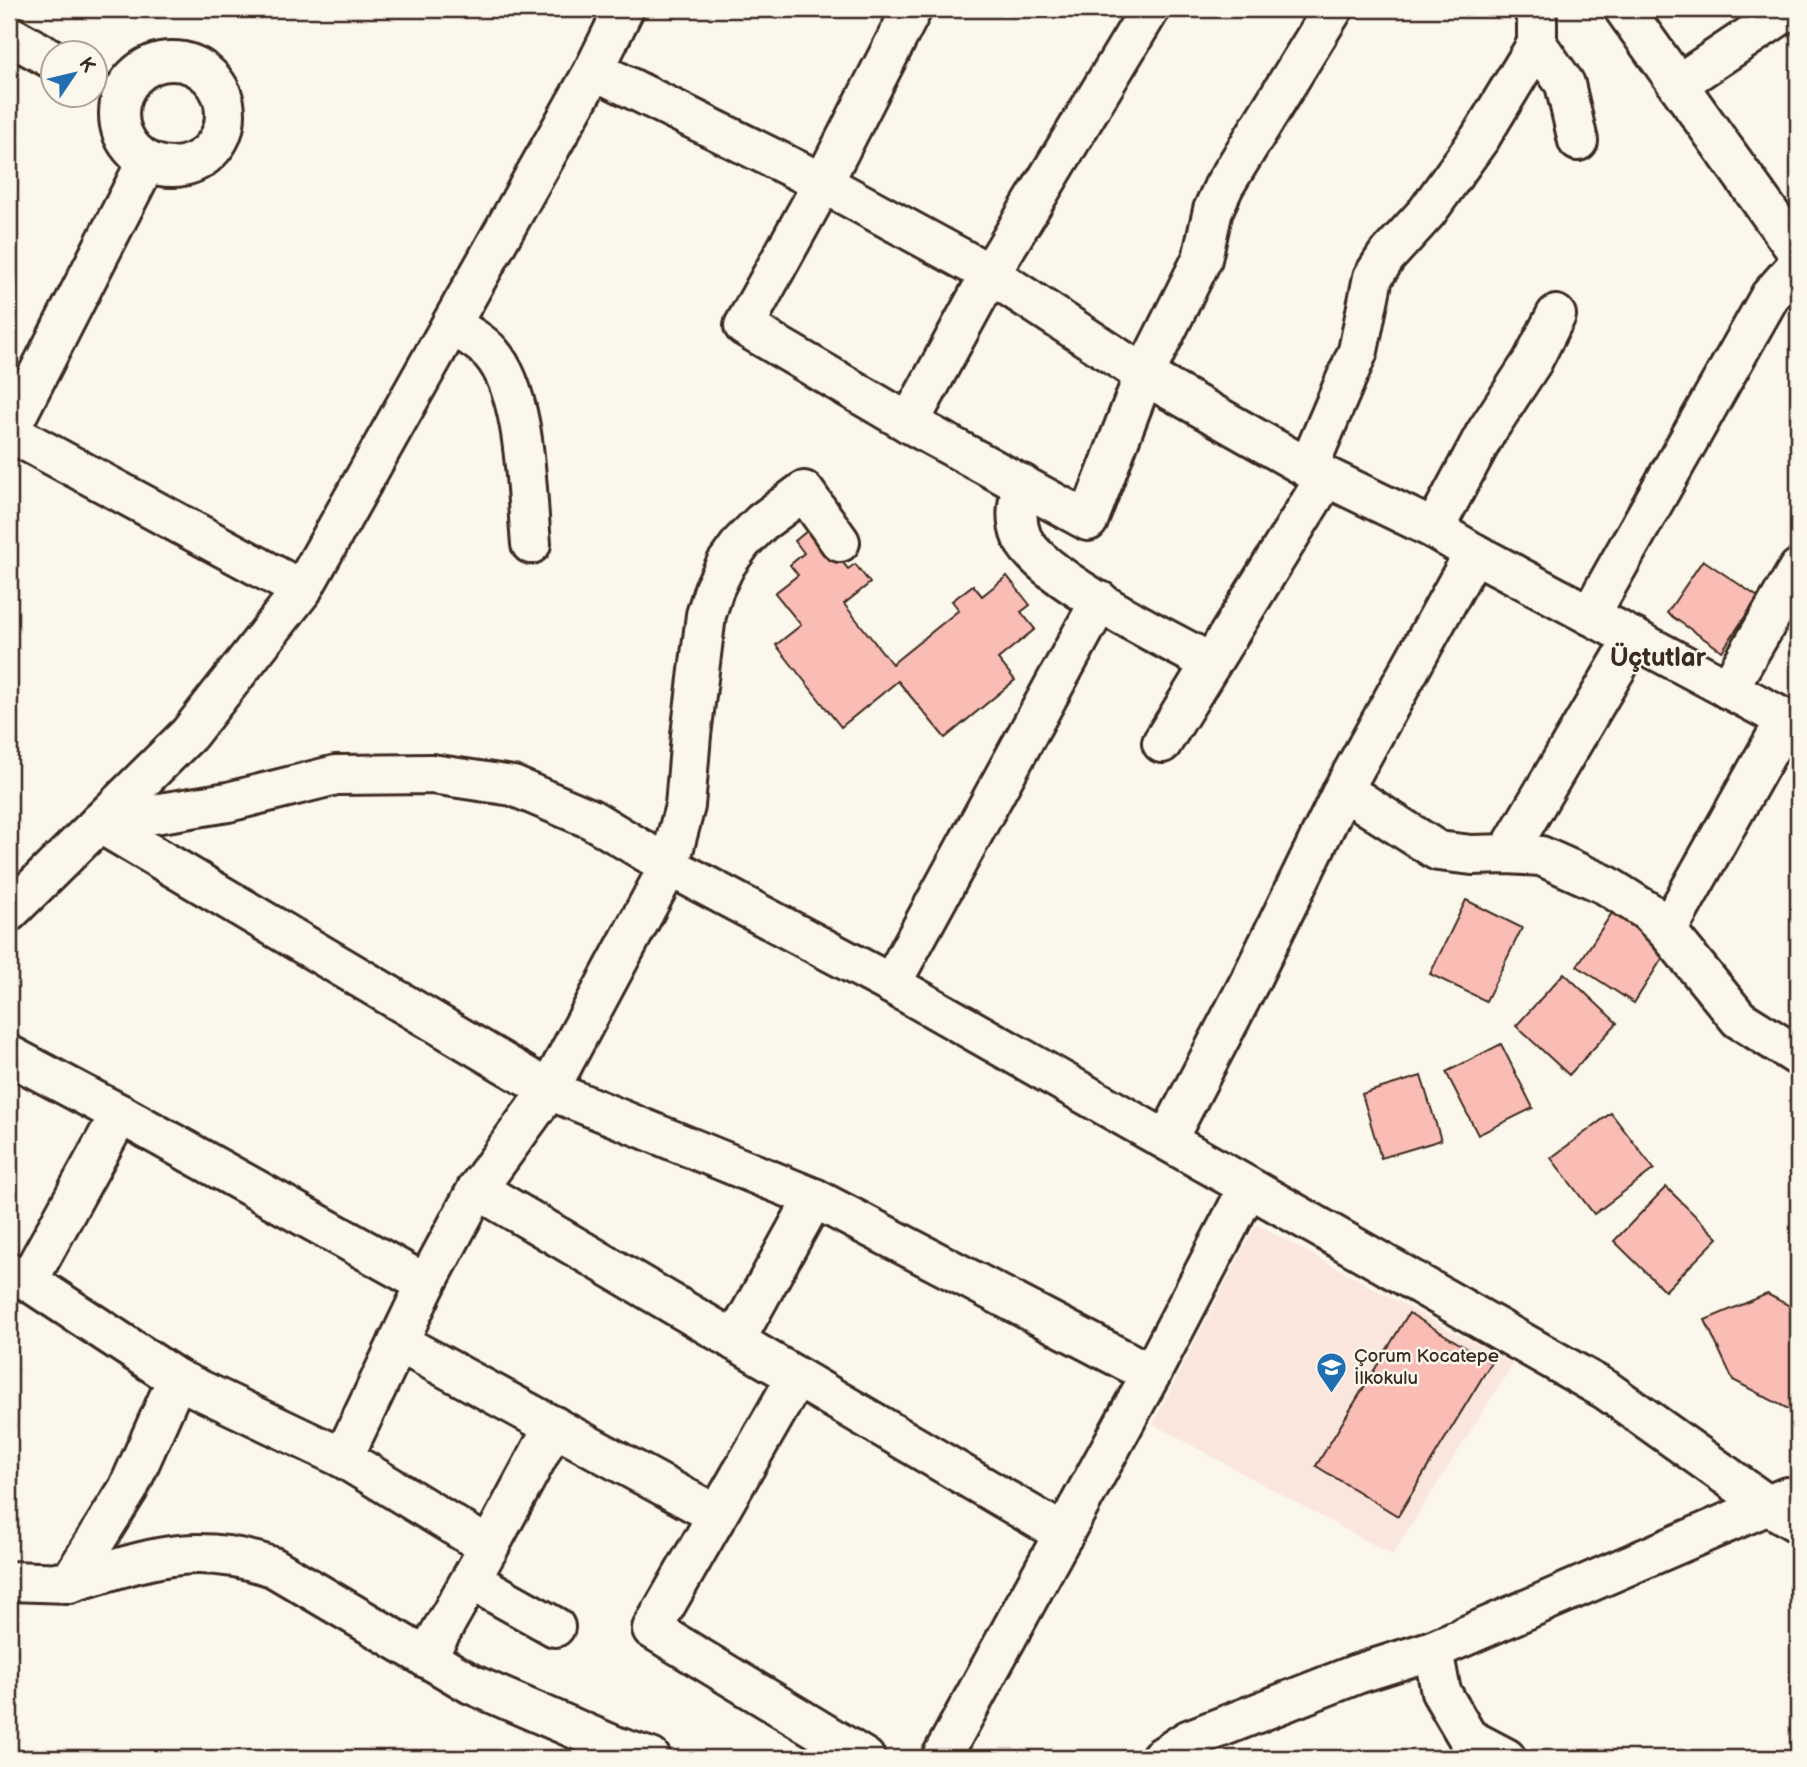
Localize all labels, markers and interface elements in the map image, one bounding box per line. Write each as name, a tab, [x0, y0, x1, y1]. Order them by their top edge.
north arrow	[38, 38, 108, 108]
text: K	[74, 53, 100, 77]
district label: Üçtutlar	[1610, 642, 1707, 674]
place label: Çorum Kocatepe İlkokulu	[1354, 1345, 1499, 1390]
school or university icon: Çorum Kocatepe İlkokulu	[1314, 1350, 1348, 1394]

